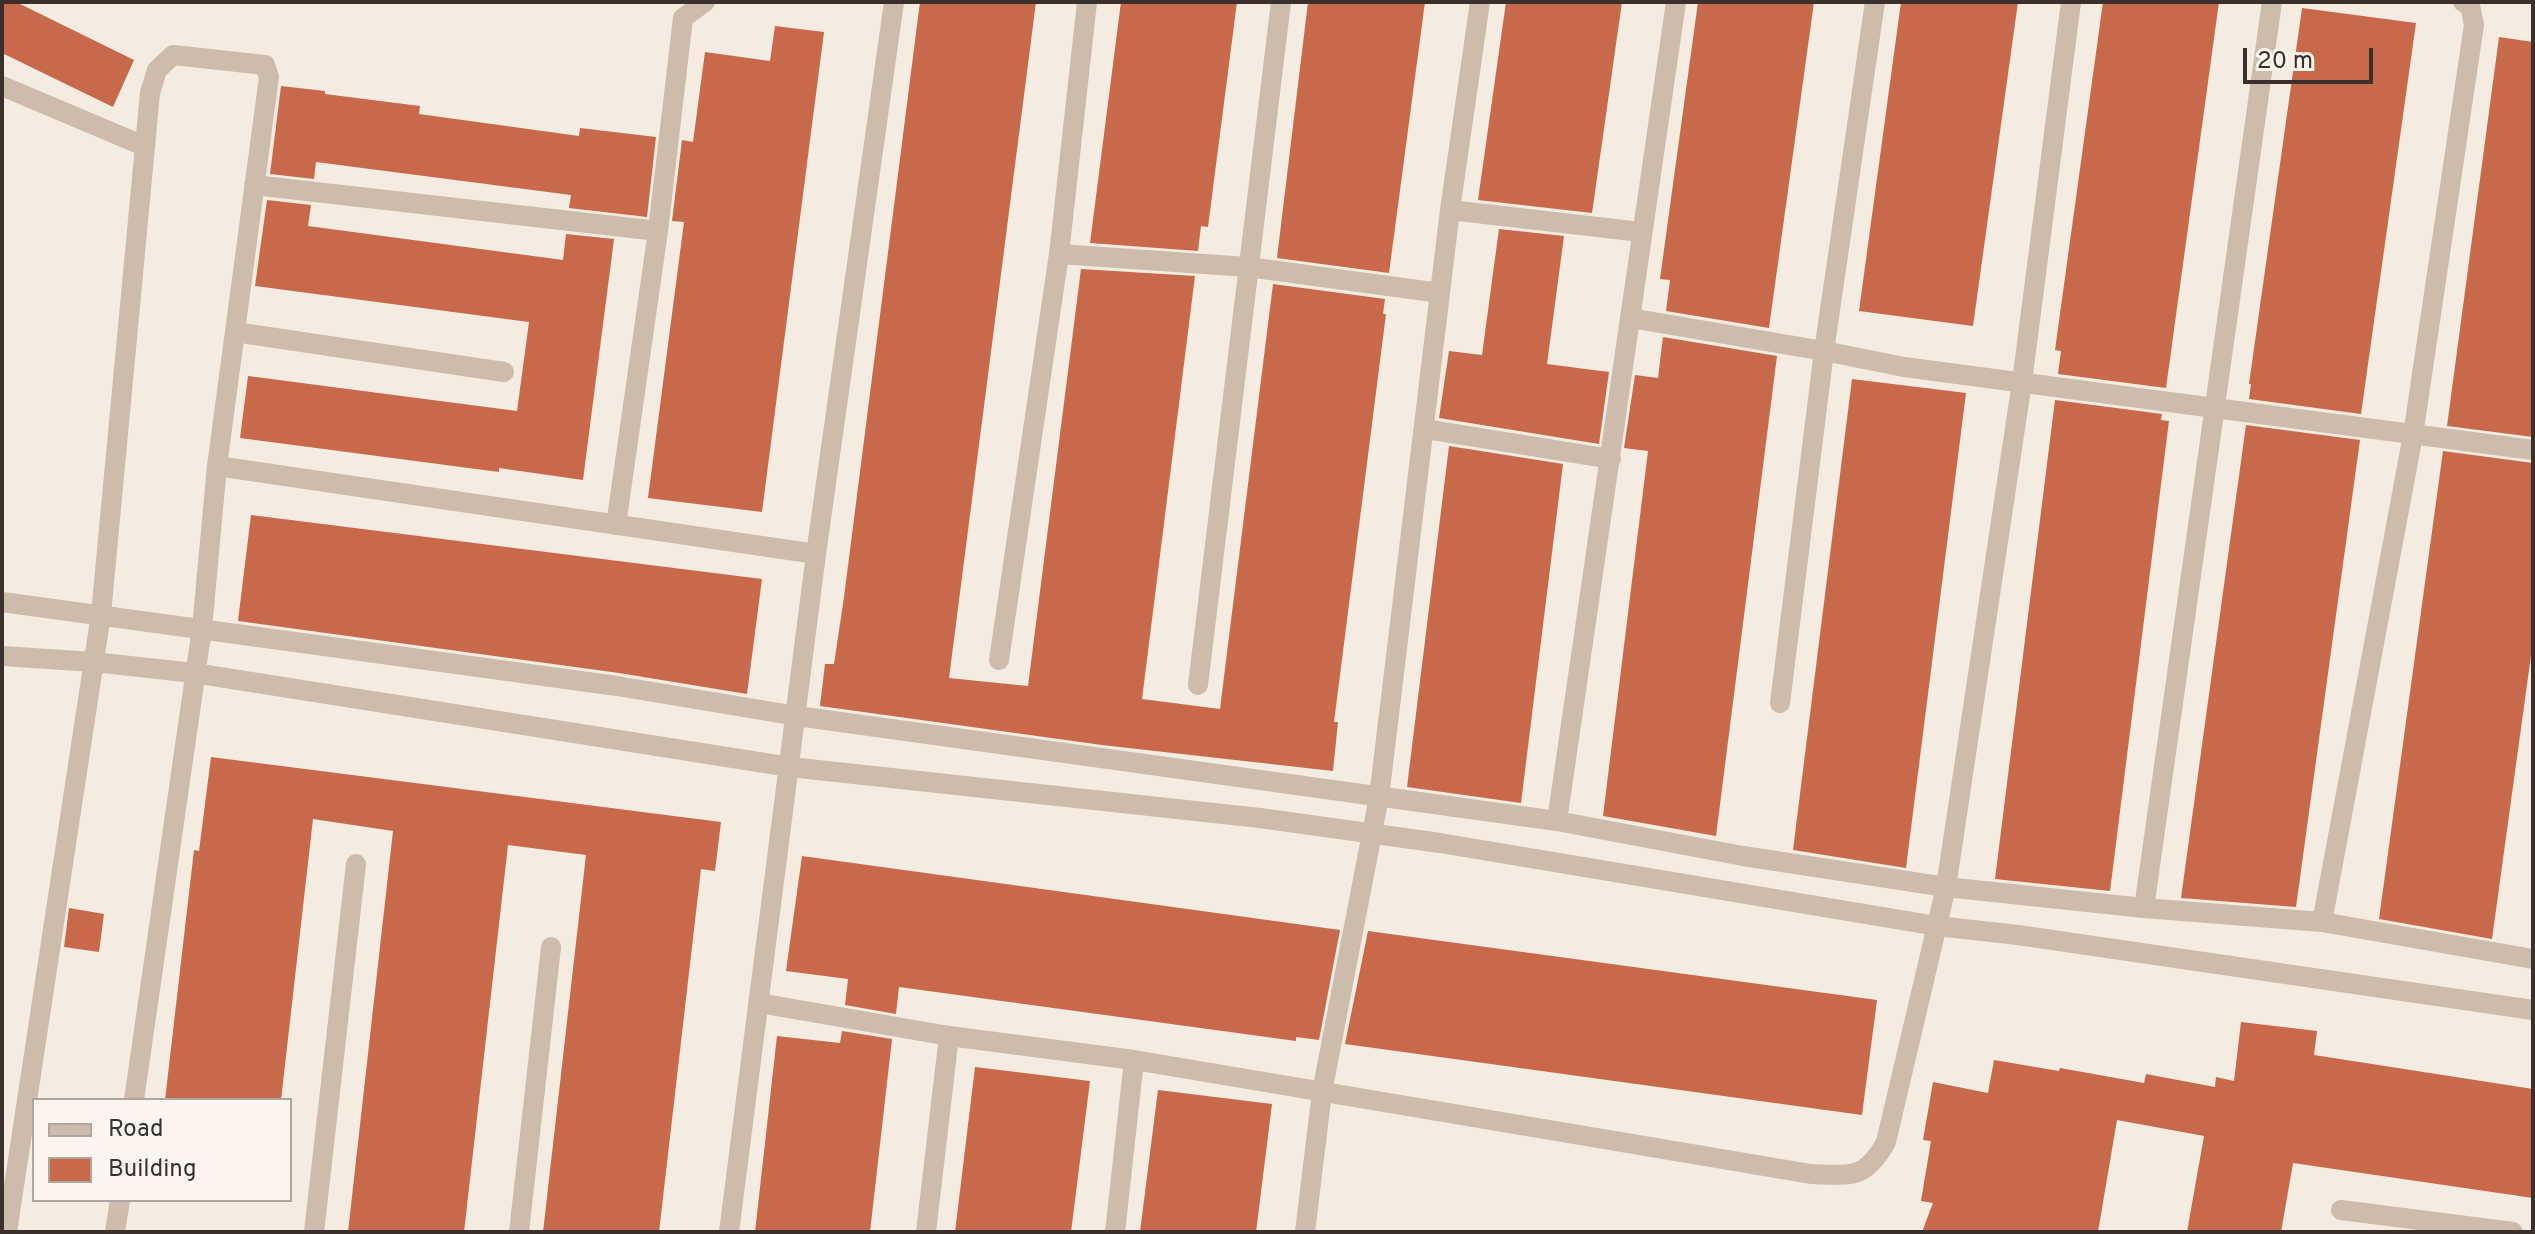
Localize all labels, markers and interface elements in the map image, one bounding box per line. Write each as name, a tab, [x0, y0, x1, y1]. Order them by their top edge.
scale bar	[2247, 32, 2377, 82]
text: 20 m	[2257, 47, 2313, 77]
legend	[32, 1098, 292, 1202]
text: Road	[108, 1115, 164, 1145]
text: Building	[108, 1155, 197, 1185]

